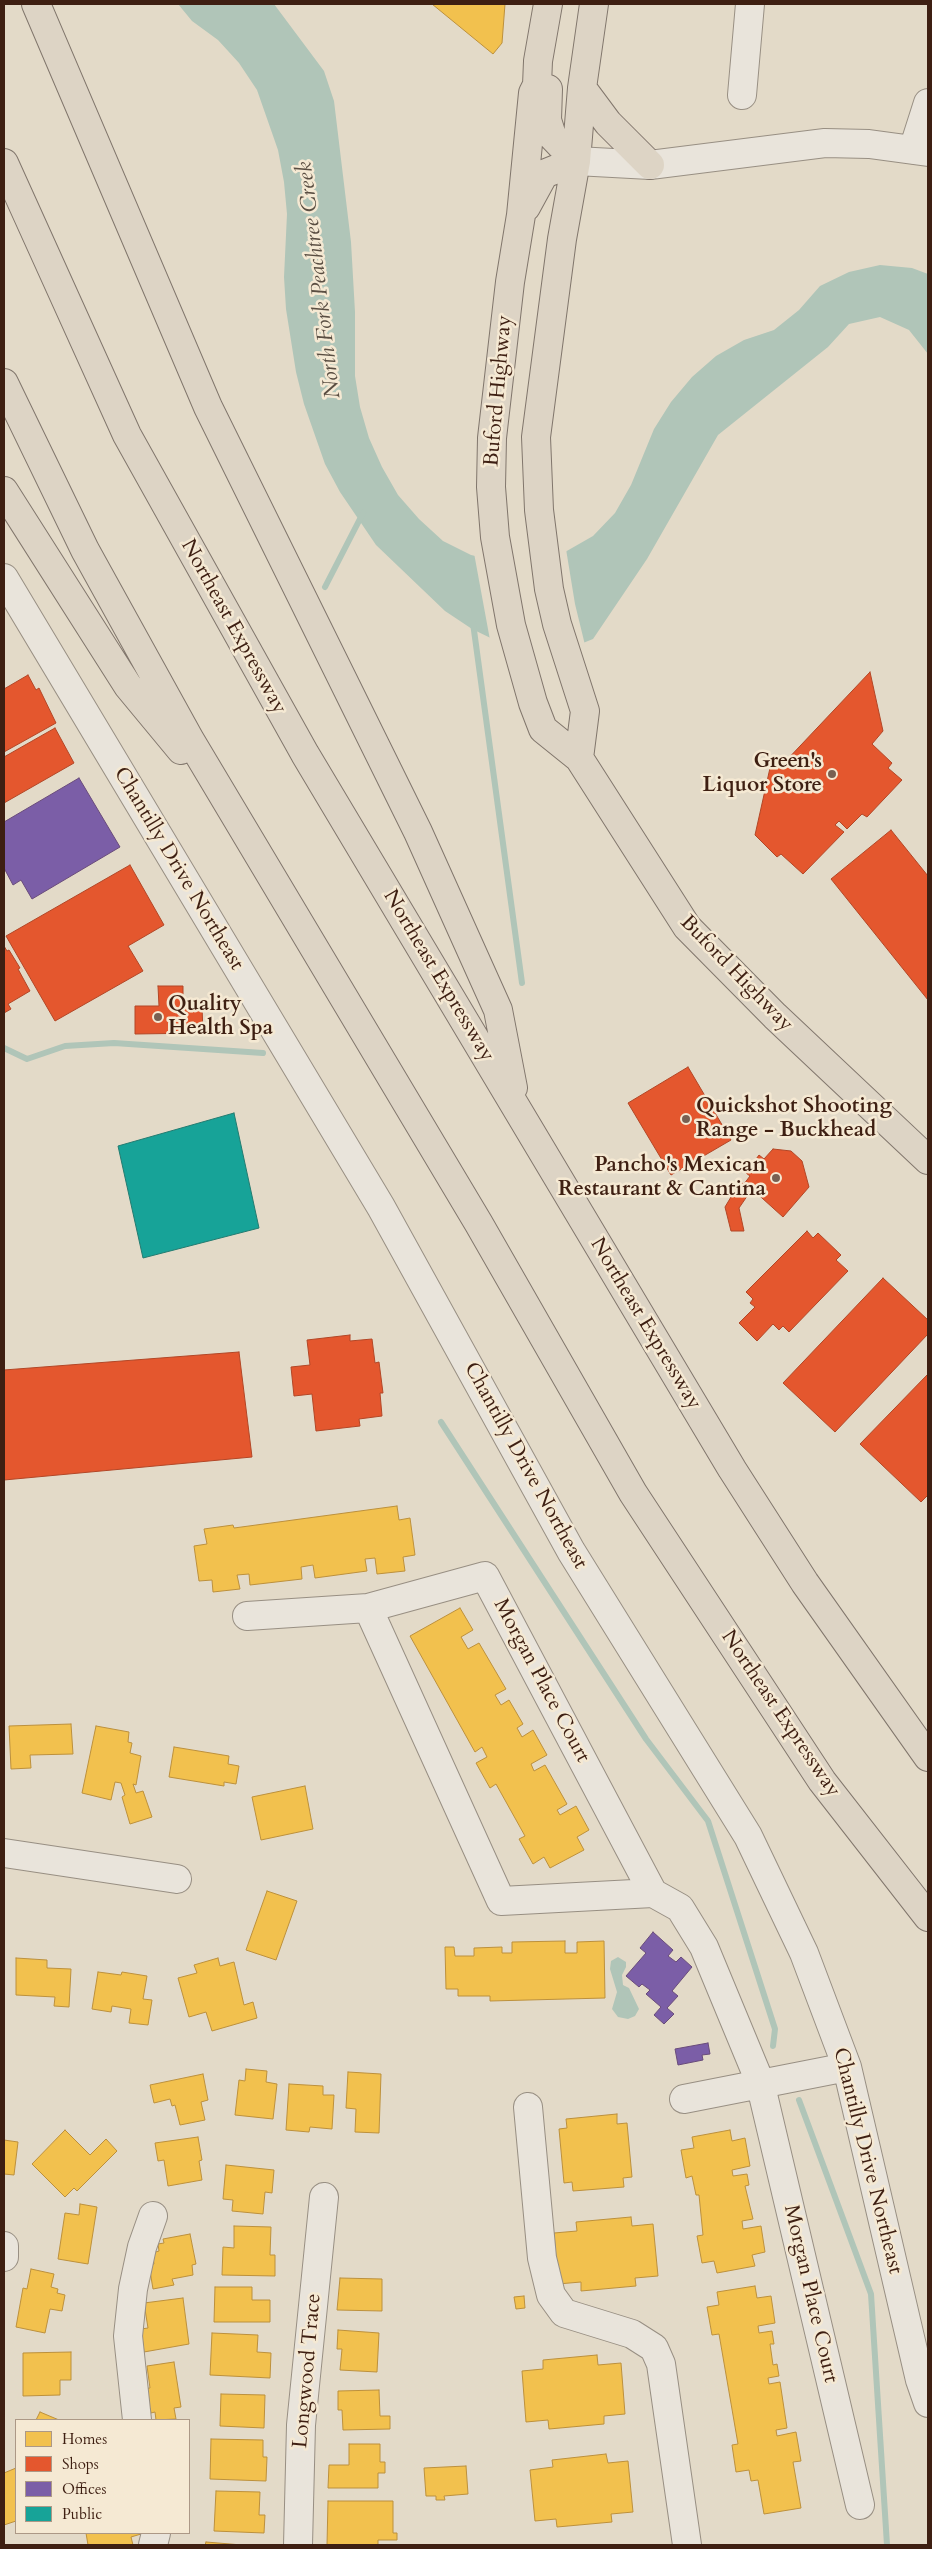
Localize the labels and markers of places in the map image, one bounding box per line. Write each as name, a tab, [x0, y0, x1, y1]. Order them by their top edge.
place label: Green's Liquor Store	[703, 749, 822, 799]
marker: Green's Liquor Store	[826, 768, 838, 780]
place label: Quality Health Spa	[168, 992, 273, 1042]
marker: Quality Health Spa	[152, 1011, 164, 1023]
place label: Quickshot Shooting Range - Buckhead	[696, 1094, 892, 1144]
marker: Quickshot Shooting Range - Buckhead	[680, 1113, 692, 1125]
place label: Pancho's Mexican Restaurant & Cantina	[558, 1153, 766, 1203]
marker: Pancho's Mexican Restaurant & Cantina	[770, 1172, 782, 1184]

